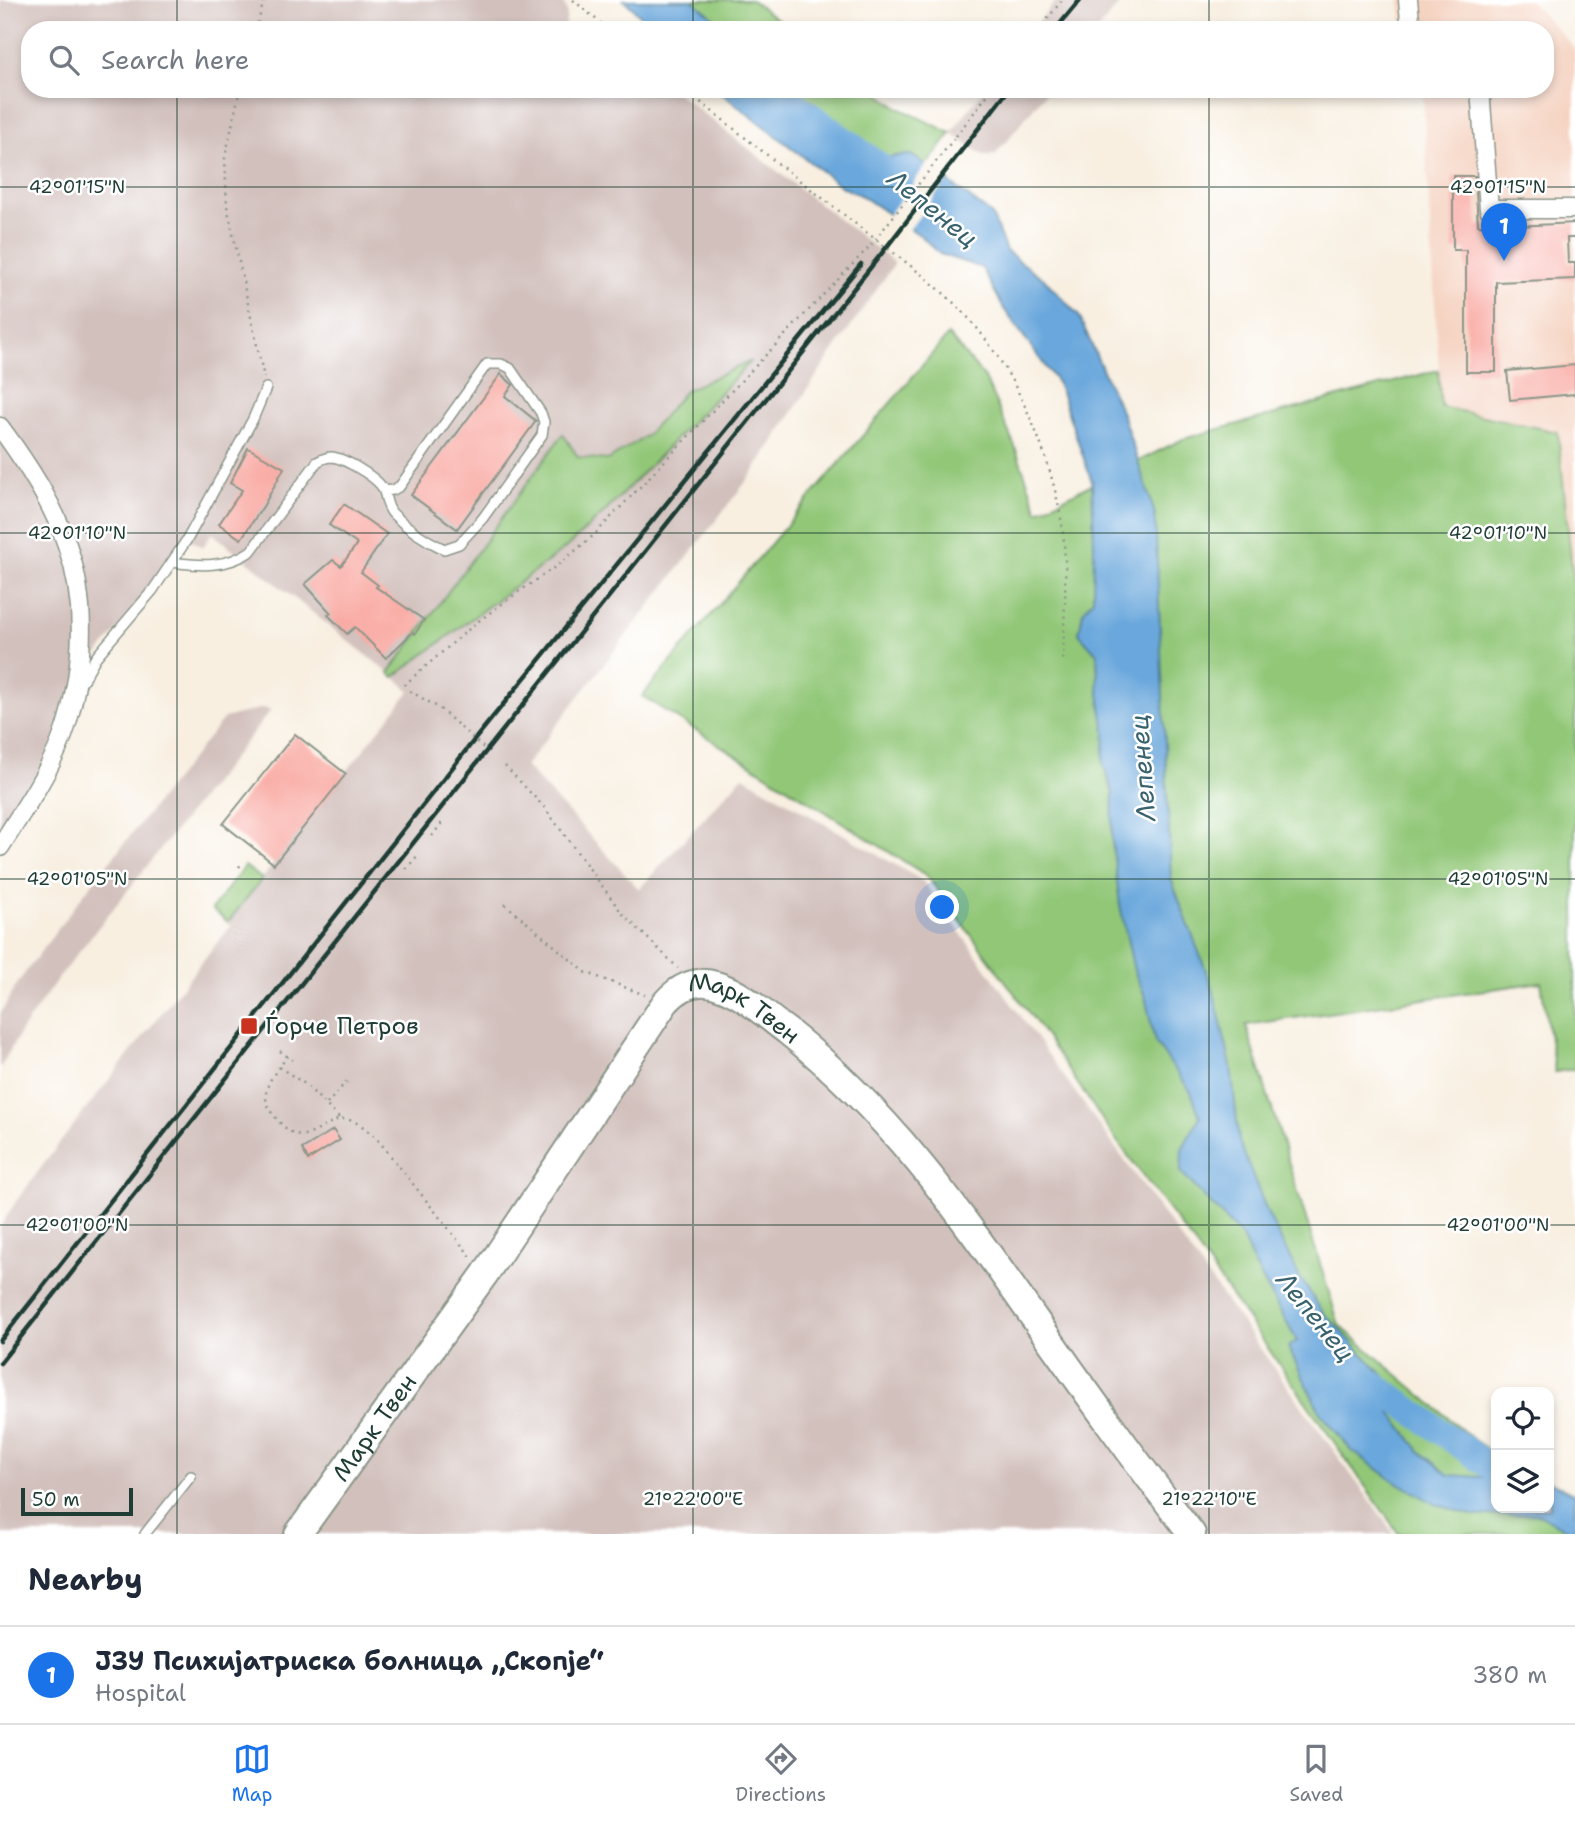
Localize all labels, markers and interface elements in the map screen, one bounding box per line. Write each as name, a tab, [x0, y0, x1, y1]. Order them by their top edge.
search box	[21, 21, 1554, 98]
icon: search	[45, 41, 83, 79]
text: Search here	[101, 42, 250, 77]
water label: Лепенец	[880, 160, 986, 255]
text: 42°01'15"N	[29, 175, 125, 199]
text: 42°01'15"N	[1450, 175, 1546, 199]
pin: 1	[1481, 203, 1527, 261]
text: 42°01'10"N	[28, 521, 126, 545]
text: 42°01'10"N	[1449, 521, 1547, 545]
water label: Лепенец	[1121, 713, 1163, 824]
text: 42°01'05"N	[26, 867, 128, 891]
text: 42°01'05"N	[1447, 867, 1549, 891]
your location	[925, 890, 959, 924]
street label: Марк Твен	[687, 966, 807, 1051]
place label: Ѓорче Петров	[265, 1010, 419, 1042]
marker: Ѓорче Петров	[239, 1016, 259, 1036]
text: 42°01'00"N	[25, 1213, 129, 1237]
text: 42°01'00"N	[1446, 1213, 1550, 1237]
water label: Лепенец	[1268, 1263, 1363, 1369]
street label: Марк Твен	[325, 1367, 424, 1488]
map controls	[1491, 1387, 1554, 1513]
button: locate	[1491, 1387, 1554, 1450]
button: layers	[1491, 1450, 1554, 1513]
scale bar	[21, 1485, 133, 1517]
text: 50 m	[32, 1487, 80, 1512]
text: 21°22'00"E	[643, 1487, 743, 1511]
text: 21°22'10"E	[1161, 1487, 1257, 1511]
text: Nearby	[28, 1559, 143, 1600]
text: ЈЗУ Психијатриска болница „Скопје“	[95, 1643, 604, 1678]
text: 1	[46, 1660, 56, 1690]
text: 380 m	[1472, 1660, 1547, 1690]
text: Hospital	[95, 1678, 186, 1708]
tab: Map	[232, 1740, 272, 1807]
tab: Directions	[736, 1740, 826, 1807]
tab: Saved	[1289, 1740, 1343, 1807]

